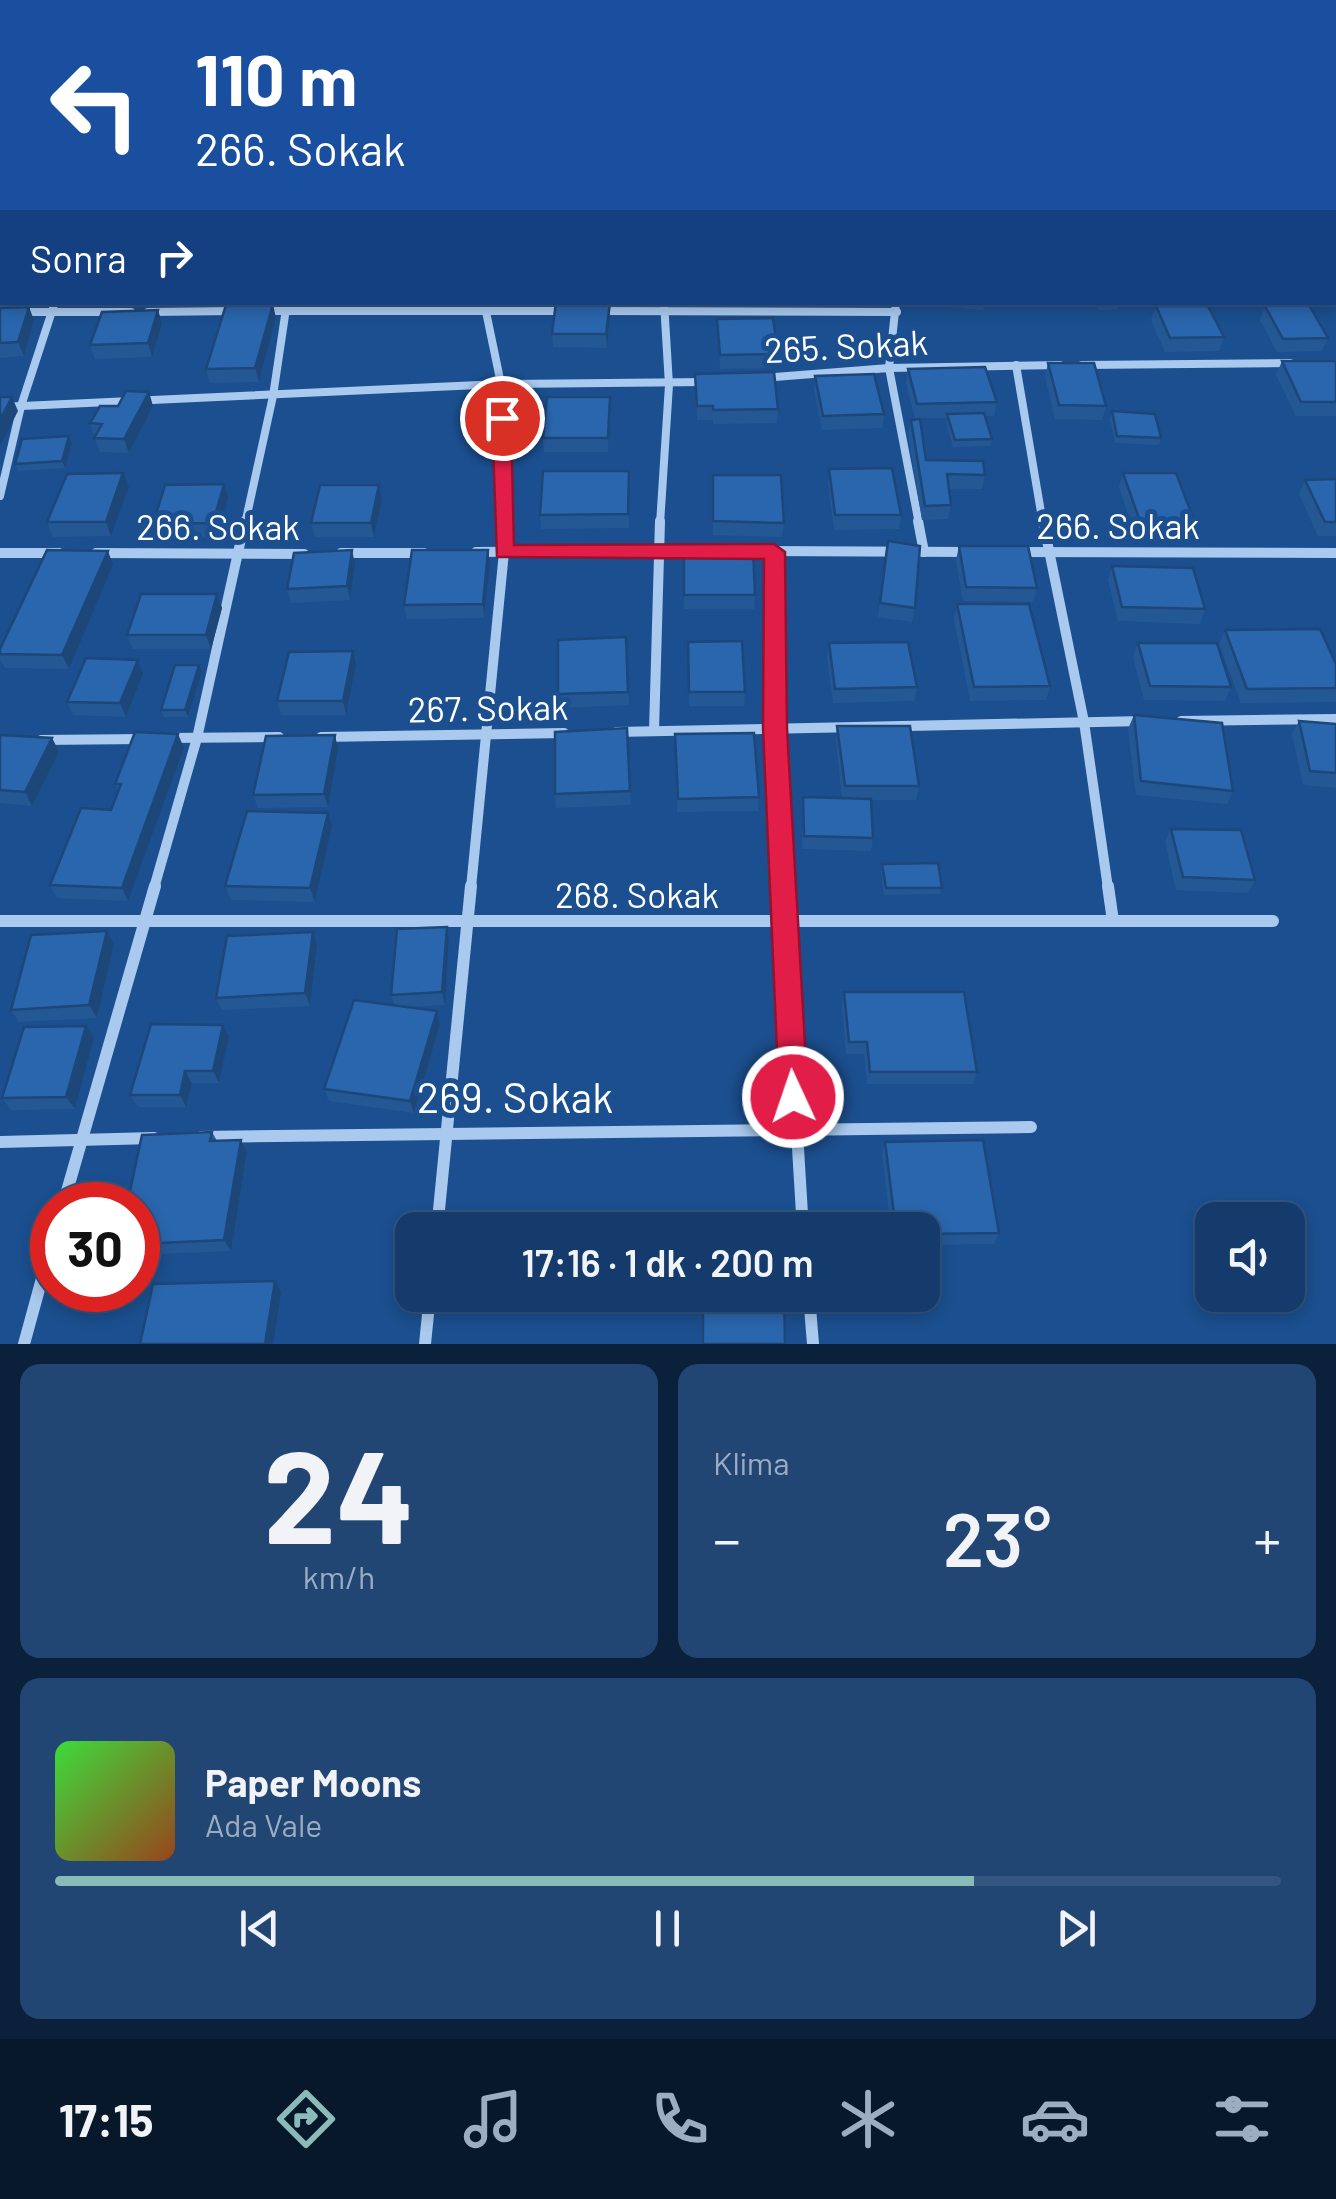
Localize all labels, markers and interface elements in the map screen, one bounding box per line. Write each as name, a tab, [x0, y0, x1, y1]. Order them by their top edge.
text: 110 m	[195, 36, 357, 120]
icon: left	[30, 40, 160, 170]
text: 266. Sokak	[195, 121, 405, 175]
icon: right	[147, 230, 202, 285]
text: Sonra	[30, 235, 127, 281]
street label: 265. Sokak	[763, 320, 929, 370]
pin	[460, 376, 545, 461]
icon: arrive	[475, 391, 530, 446]
street label: 266. Sokak	[1036, 504, 1200, 546]
street label: 266. Sokak	[136, 505, 300, 547]
street label: 267. Sokak	[407, 685, 569, 729]
street label: 268. Sokak	[555, 873, 719, 915]
position arrow	[741, 1045, 845, 1149]
street label: 269. Sokak	[417, 1071, 613, 1121]
speed limit sign: 30	[30, 1182, 160, 1312]
map controls	[1195, 1202, 1305, 1312]
button: sound	[1195, 1202, 1305, 1312]
text: 17:16 · 1 dk · 200 m	[522, 1239, 813, 1285]
text: 24	[263, 1414, 415, 1570]
text: Klima	[713, 1443, 790, 1481]
text: 23°	[943, 1492, 1051, 1582]
text: −	[713, 1505, 741, 1571]
text: +	[1253, 1505, 1281, 1571]
text: km/h	[303, 1557, 375, 1595]
text: Paper Moons	[205, 1759, 421, 1805]
text: Ada Vale	[205, 1805, 322, 1843]
icon: previous	[232, 1901, 287, 1956]
icon: pause	[640, 1901, 695, 1956]
icon: next	[1049, 1901, 1104, 1956]
icon: directions	[271, 2084, 341, 2154]
icon: music	[458, 2084, 528, 2154]
icon: phone	[645, 2084, 715, 2154]
icon: climate	[833, 2084, 903, 2154]
icon: car	[1020, 2084, 1090, 2154]
icon: filters	[1207, 2084, 1277, 2154]
text: 17:15	[59, 2092, 153, 2146]

